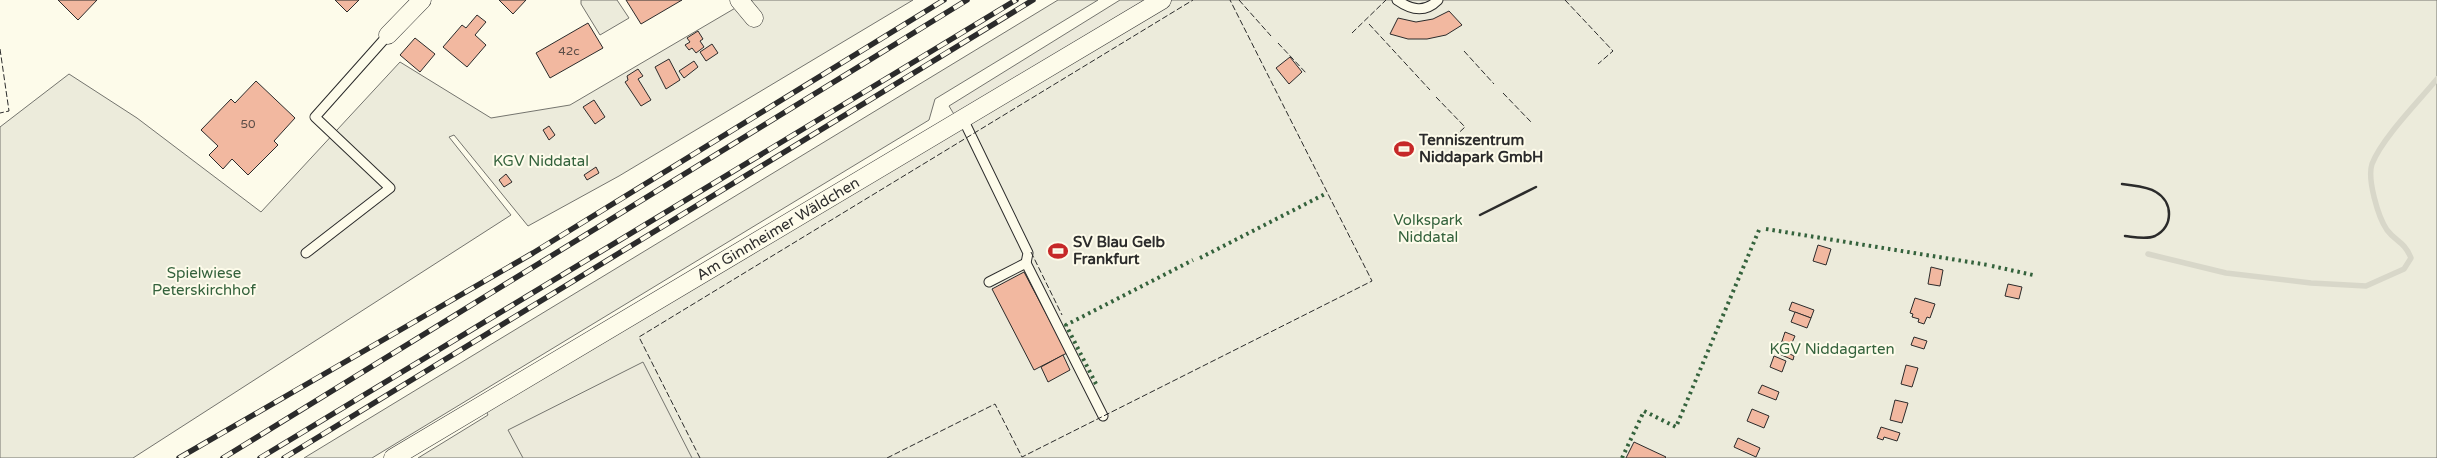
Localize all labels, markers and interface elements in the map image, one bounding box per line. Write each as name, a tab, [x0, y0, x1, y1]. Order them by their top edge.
house number: 42c	[558, 44, 580, 58]
house number: 50	[240, 117, 256, 131]
place label: Tenniszentrum Niddapark GmbH	[1418, 131, 1543, 167]
sports icon: Tenniszentrum Niddapark GmbH	[1393, 138, 1415, 160]
park label: KGV Niddatal	[493, 152, 589, 170]
street label: Am Ginnheimer Wäldchen	[693, 173, 863, 284]
park label: Volkspark Niddatal	[1393, 211, 1463, 246]
place label: SV Blau Gelb Frankfurt	[1073, 233, 1165, 268]
sports icon: SV Blau Gelb Frankfurt	[1047, 240, 1069, 262]
park label: Spielwiese Peterskirchhof	[152, 264, 256, 299]
park label: KGV Niddagarten	[1769, 340, 1895, 358]

